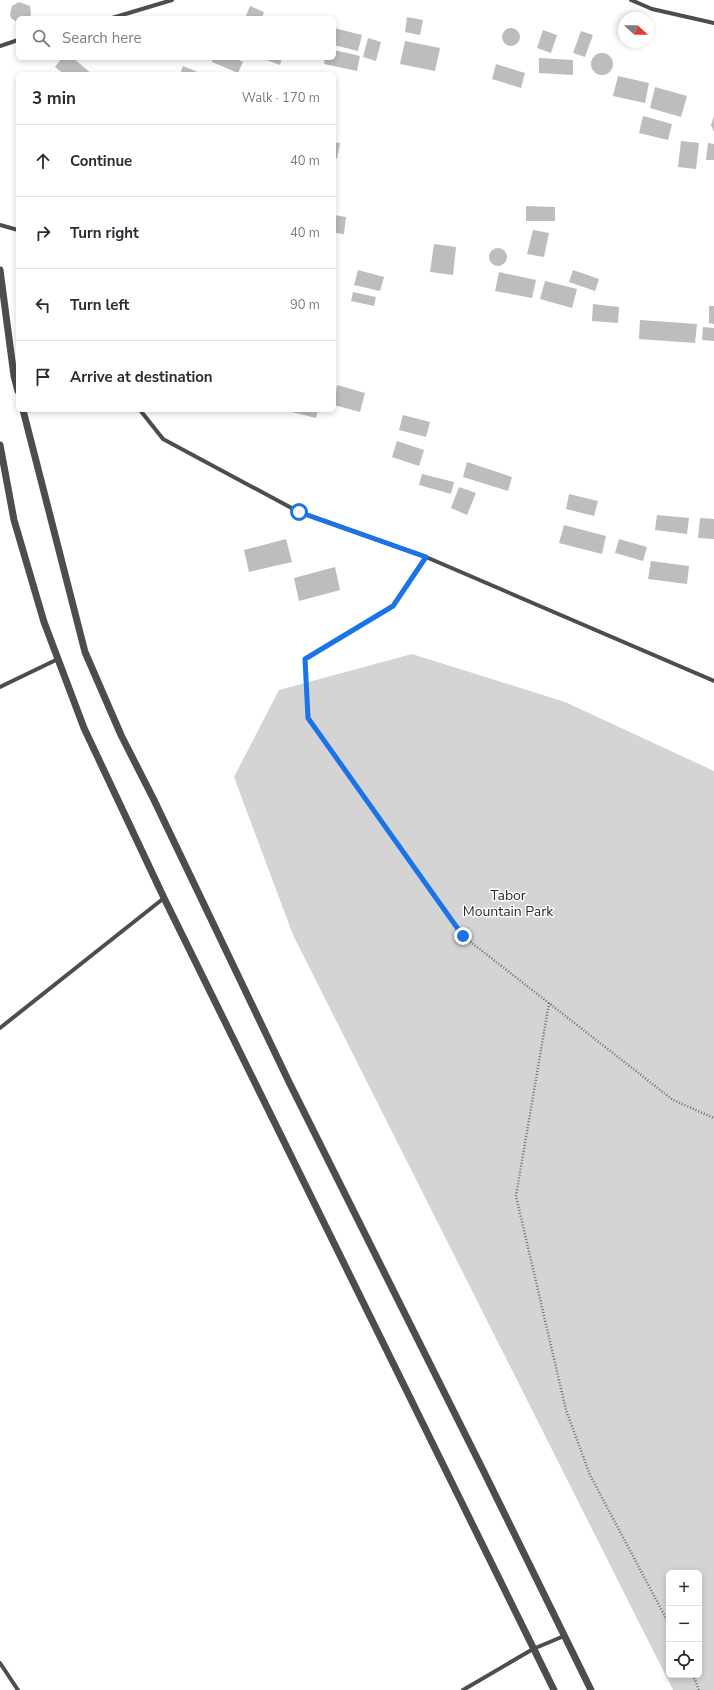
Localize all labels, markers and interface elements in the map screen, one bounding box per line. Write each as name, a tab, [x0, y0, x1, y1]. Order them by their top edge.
north arrow	[618, 12, 654, 48]
search box	[16, 16, 336, 60]
icon: search	[30, 27, 52, 49]
text: Search here	[62, 28, 142, 48]
text: 3 min	[32, 87, 76, 110]
text: Walk · 170 m	[242, 89, 320, 107]
icon: ahead	[32, 150, 54, 172]
text: Continue	[70, 151, 132, 171]
text: 40 m	[290, 152, 320, 170]
icon: right	[32, 222, 54, 244]
text: Turn right	[70, 223, 139, 243]
text: 40 m	[290, 224, 320, 242]
icon: left	[32, 294, 54, 316]
text: Turn left	[70, 295, 129, 315]
text: 90 m	[290, 296, 320, 314]
icon: arrive	[32, 366, 54, 388]
text: Arrive at destination	[70, 367, 213, 387]
route start	[290, 503, 308, 521]
park label: Tabor Mountain Park	[463, 886, 554, 921]
route end	[454, 927, 472, 945]
map controls	[666, 1570, 702, 1678]
button: +	[666, 1570, 702, 1606]
button: −	[666, 1606, 702, 1642]
button: locate	[666, 1642, 702, 1678]

